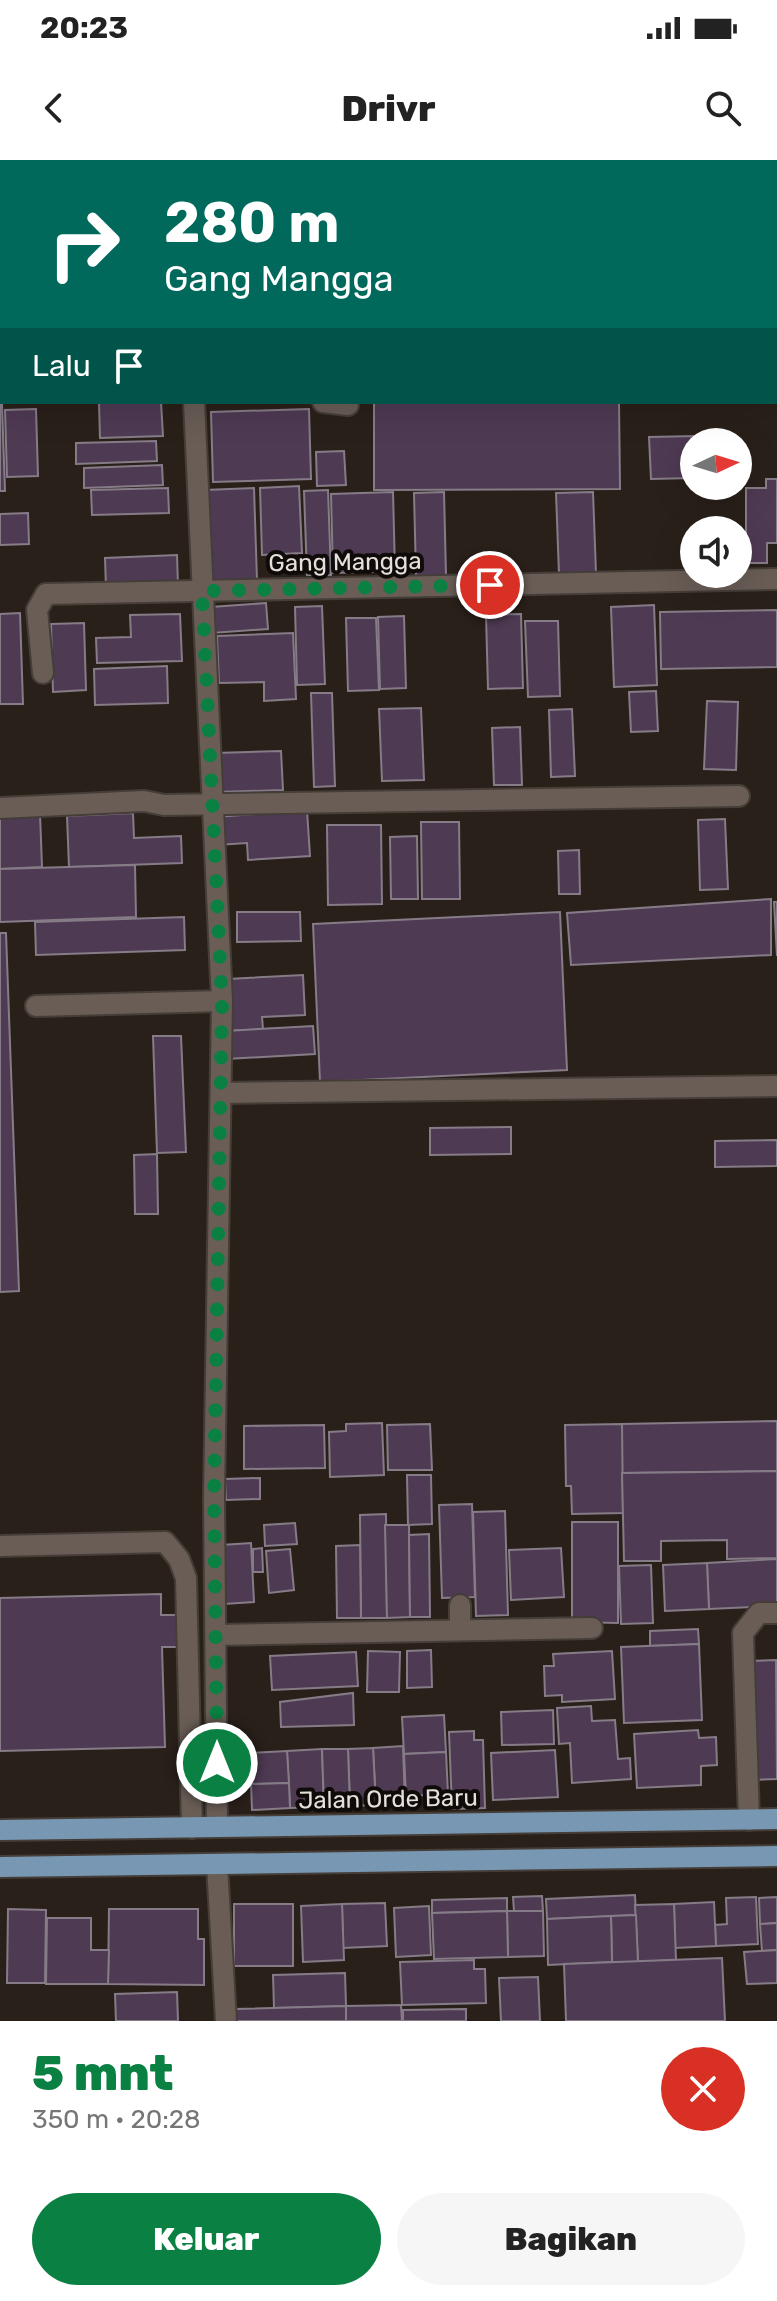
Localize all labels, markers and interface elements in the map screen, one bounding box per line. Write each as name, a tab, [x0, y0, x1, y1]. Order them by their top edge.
text: 20:23	[40, 10, 128, 46]
icon: back	[32, 86, 76, 130]
icon: search	[701, 86, 745, 130]
text: Drivr	[341, 87, 436, 130]
text: 280 m	[164, 190, 340, 256]
icon: right	[32, 192, 136, 296]
text: Gang Mangga	[164, 257, 394, 300]
icon: arrive	[107, 344, 151, 388]
text: Lalu	[32, 348, 91, 384]
north arrow	[680, 428, 752, 500]
map controls	[680, 428, 752, 588]
button: sound	[680, 516, 752, 588]
street label: Gang Mangga	[268, 547, 422, 577]
pin	[456, 551, 524, 619]
icon: arrive	[468, 563, 512, 607]
position arrow	[175, 1721, 259, 1805]
street label: Jalan Orde Baru	[298, 1783, 478, 1815]
text: 5 mnt	[32, 2045, 174, 2102]
button: close	[661, 2047, 745, 2131]
text: 350 m · 20:28	[32, 2104, 201, 2135]
button: Keluar	[32, 2193, 381, 2285]
button: Bagikan	[397, 2193, 745, 2285]

